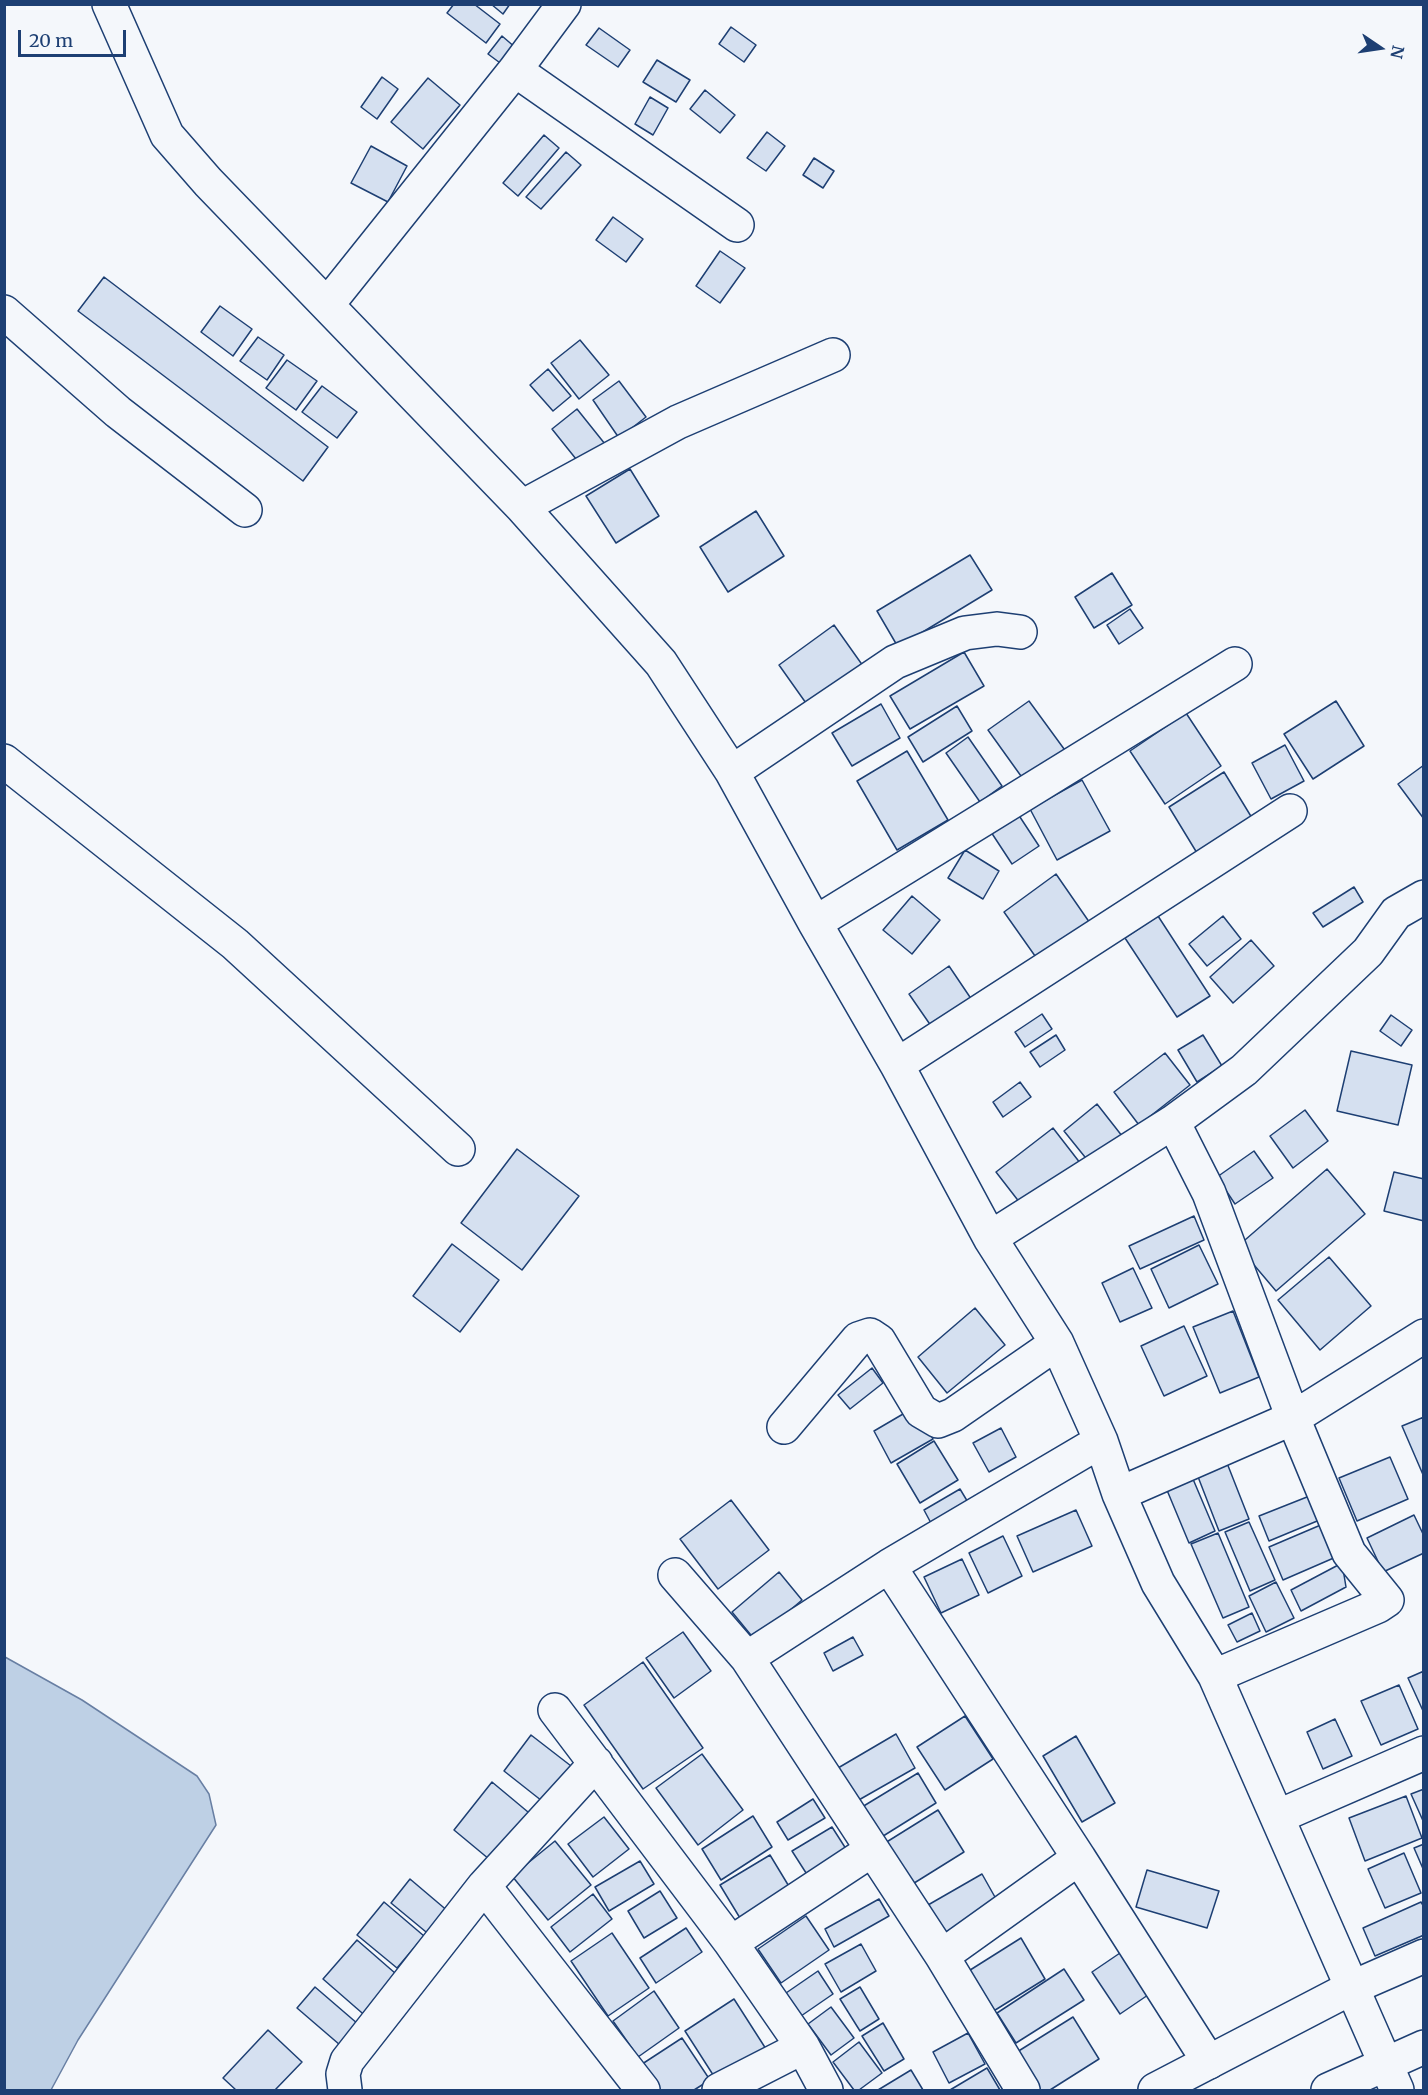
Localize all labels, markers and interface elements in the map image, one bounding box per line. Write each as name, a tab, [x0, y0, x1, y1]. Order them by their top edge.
scale bar	[21, 18, 129, 56]
north arrow	[1350, 18, 1410, 78]
text: 20 m	[29, 29, 73, 52]
text: N	[1386, 44, 1409, 60]

